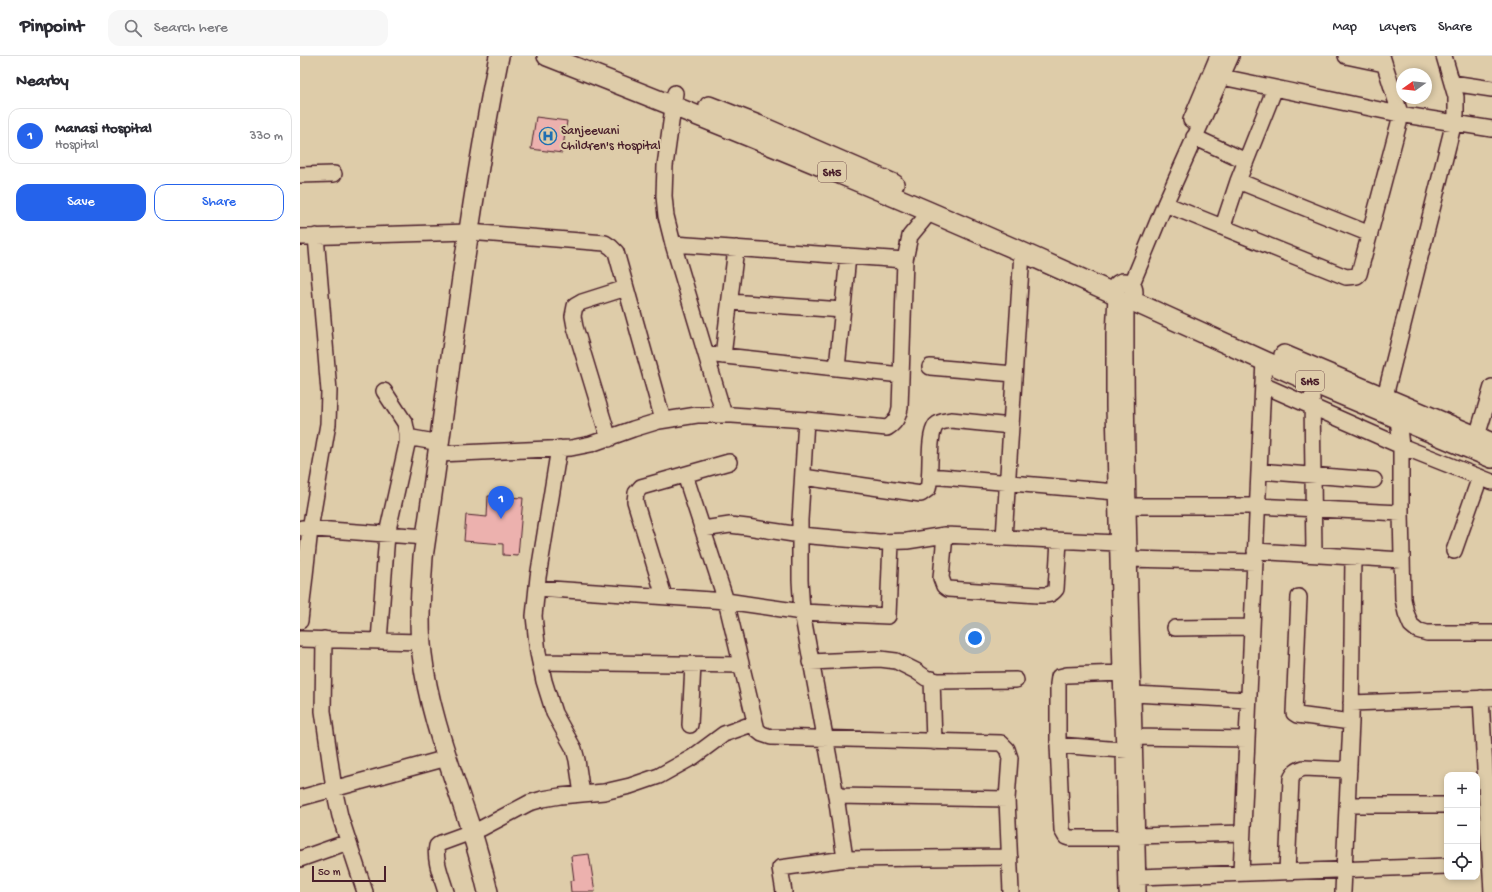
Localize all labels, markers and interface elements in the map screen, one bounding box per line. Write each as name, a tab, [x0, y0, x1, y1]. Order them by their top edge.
search box	[108, 10, 388, 46]
text: Pinpoint	[20, 16, 84, 39]
icon: search	[122, 17, 144, 39]
text: Search here	[154, 19, 228, 37]
text: Map	[1333, 19, 1357, 36]
text: Layers	[1379, 19, 1416, 36]
text: Share	[1438, 19, 1472, 36]
north arrow	[1396, 68, 1432, 104]
text: Nearby	[16, 72, 69, 92]
text: Manasi Hospital	[55, 120, 152, 138]
place label: Sanjeevani Children's Hospital	[561, 124, 661, 154]
hospital icon: Sanjeevani Children's Hospital	[538, 126, 558, 146]
text: 1	[27, 129, 33, 144]
text: 330 m	[250, 129, 283, 144]
text: Hospital	[55, 138, 99, 153]
road number: SH5	[818, 162, 846, 182]
button: Save	[16, 184, 146, 221]
button: Share	[154, 184, 284, 221]
road number: SH5	[1296, 371, 1324, 391]
pin: 1	[488, 486, 514, 519]
your location	[965, 628, 985, 648]
map controls	[1444, 772, 1480, 880]
button: +	[1444, 772, 1480, 808]
button: −	[1444, 808, 1480, 844]
button: locate	[1444, 844, 1480, 880]
scale bar	[312, 864, 386, 883]
text: 50 m	[318, 867, 340, 879]

